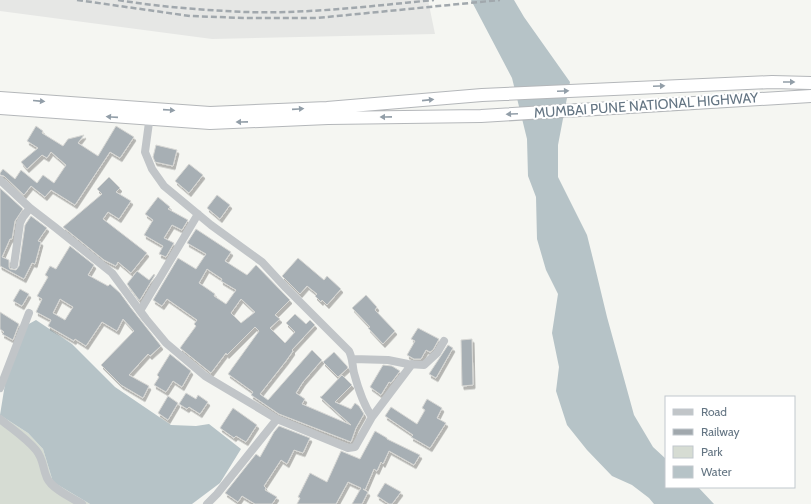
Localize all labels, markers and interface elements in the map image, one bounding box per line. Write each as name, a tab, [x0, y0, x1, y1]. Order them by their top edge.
one-way arrow	[783, 79, 796, 85]
one-way arrow	[653, 83, 665, 90]
one-way arrow	[557, 87, 569, 94]
street label: MUMBAI PUNE NATIONAL HIGHWAY	[533, 88, 760, 122]
one-way arrow	[422, 97, 434, 103]
one-way arrow	[33, 98, 45, 104]
one-way arrow	[292, 106, 304, 113]
one-way arrow	[163, 107, 176, 113]
one-way arrow	[506, 110, 518, 117]
one-way arrow	[106, 113, 118, 120]
one-way arrow	[380, 113, 392, 120]
one-way arrow	[235, 119, 248, 125]
legend	[665, 396, 795, 488]
text: Road	[701, 404, 727, 419]
text: Railway	[701, 424, 739, 439]
text: Park	[701, 444, 723, 459]
text: Water	[701, 464, 732, 479]

